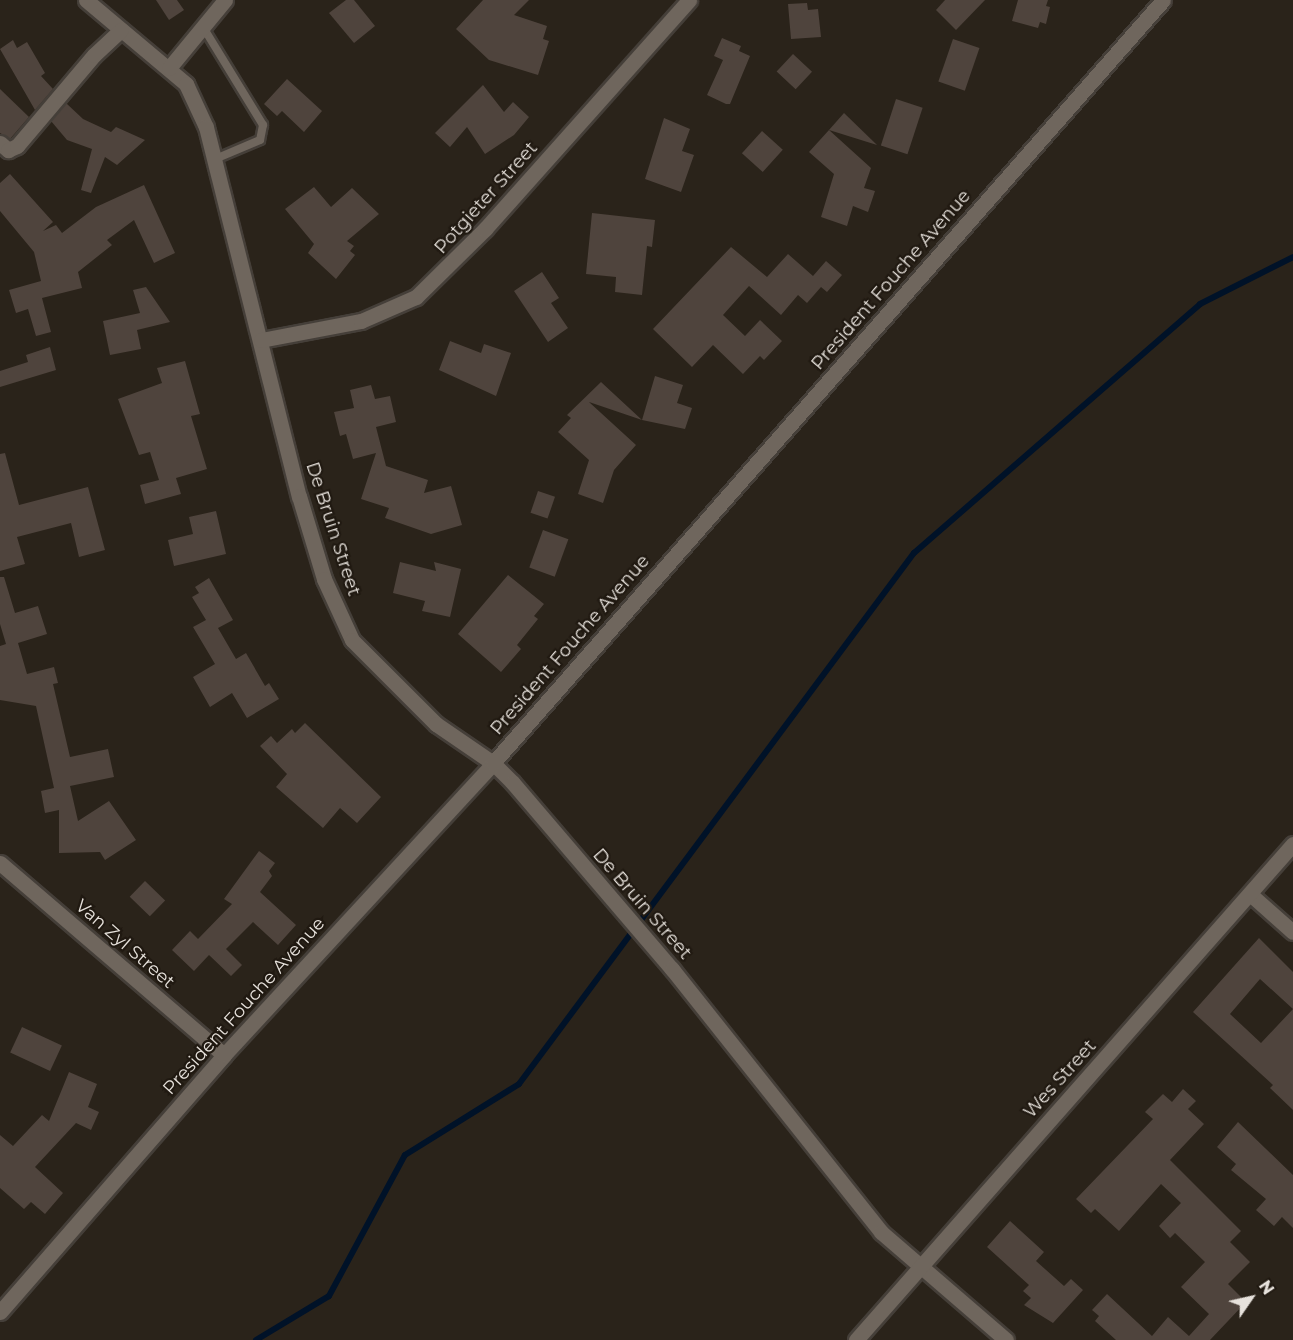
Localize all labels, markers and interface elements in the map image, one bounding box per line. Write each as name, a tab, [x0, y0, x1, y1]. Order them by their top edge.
street label: Potgieter Street	[430, 138, 542, 258]
street label: President Fouche Avenue	[807, 186, 975, 374]
street label: De Bruin Street	[301, 459, 365, 599]
street label: President Fouche Avenue	[486, 551, 654, 739]
street label: De Bruin Street	[588, 844, 696, 964]
street label: Van Zyl Street	[71, 895, 179, 993]
street label: President Fouche Avenue	[159, 913, 329, 1099]
street label: Wes Street	[1019, 1035, 1101, 1123]
north arrow	[1221, 1268, 1281, 1328]
text: N	[1255, 1277, 1278, 1298]

